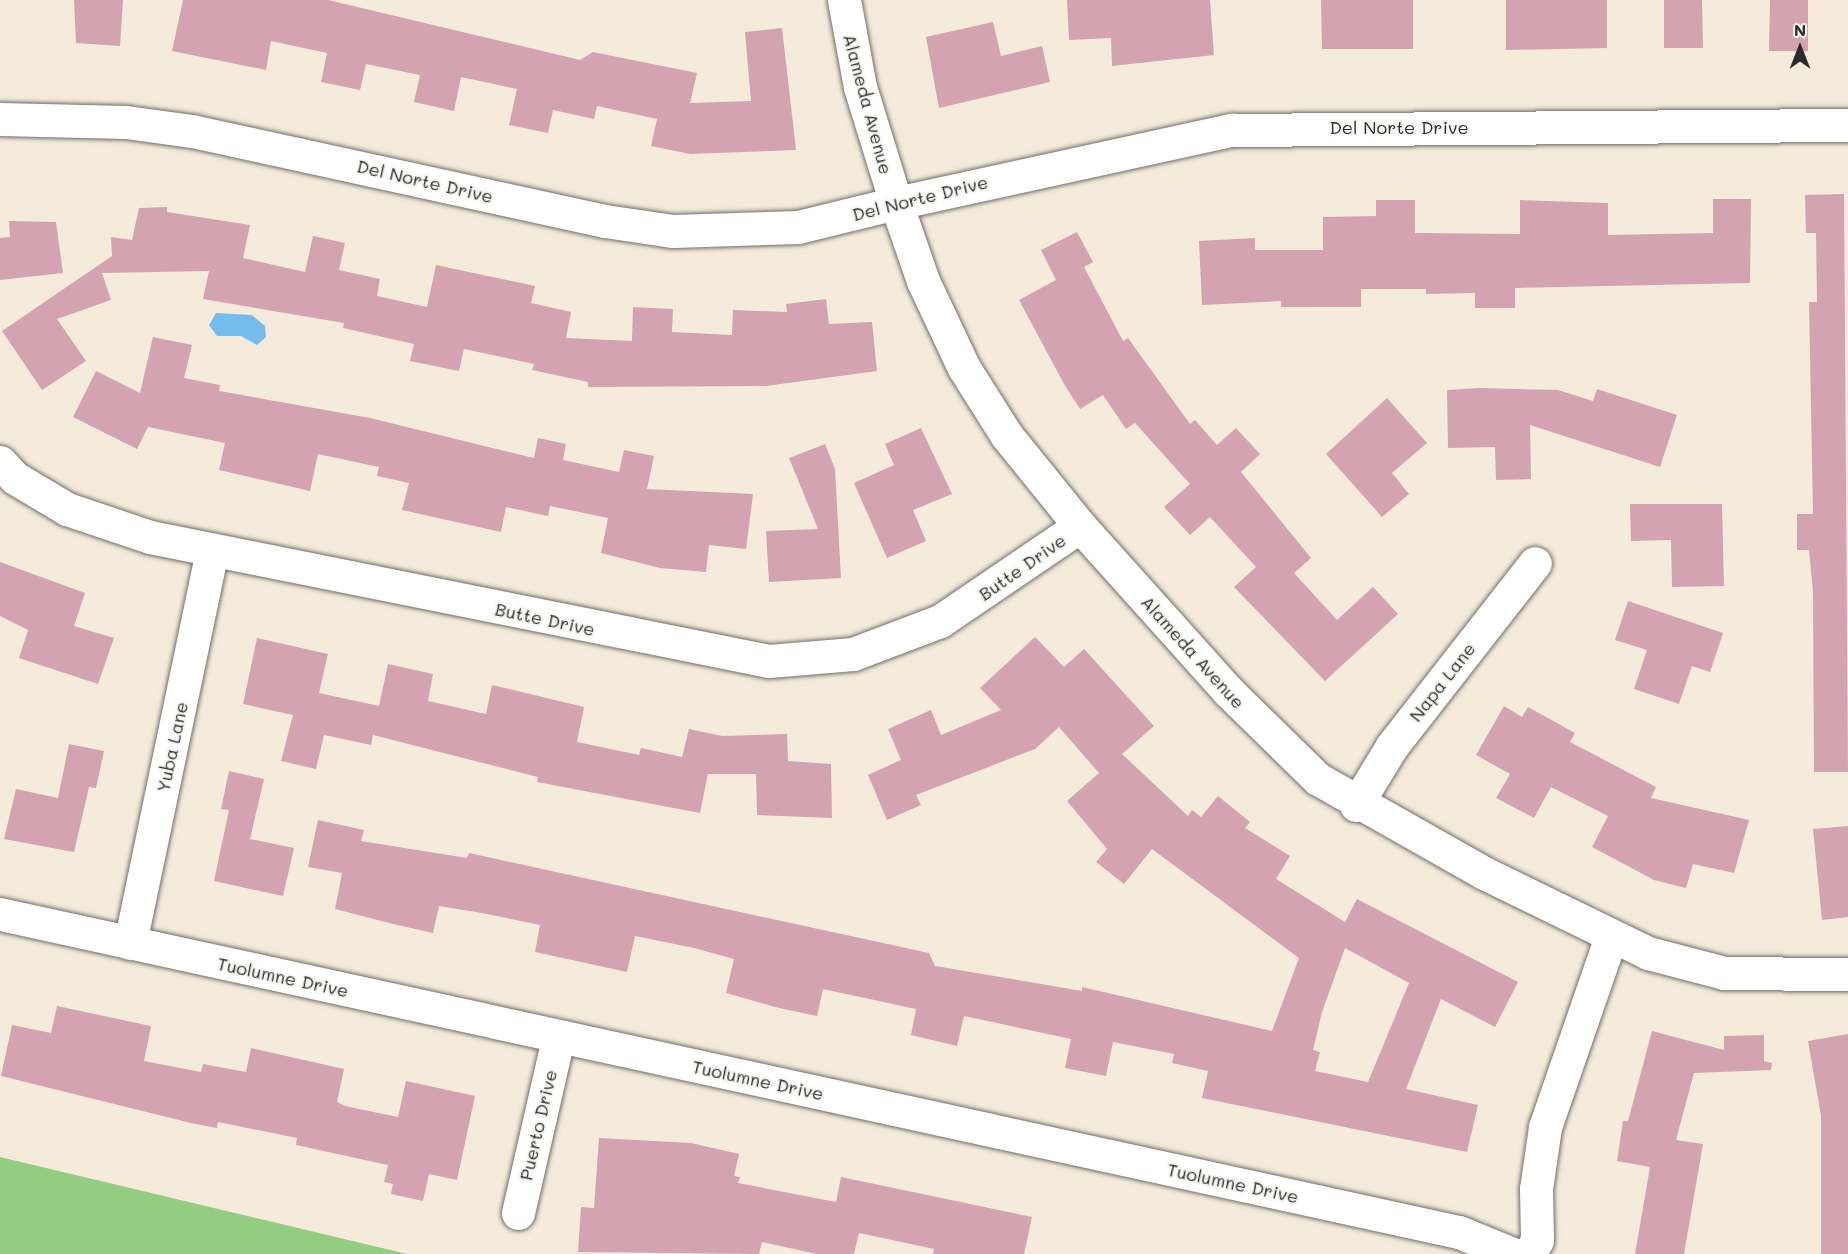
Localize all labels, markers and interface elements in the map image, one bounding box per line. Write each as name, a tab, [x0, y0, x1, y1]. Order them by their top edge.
north arrow	[1770, 18, 1830, 78]
text: N	[1794, 19, 1806, 40]
street label: Alameda Avenue	[839, 31, 897, 177]
street label: Del Norte Drive	[1329, 116, 1469, 138]
street label: Del Norte Drive	[355, 155, 495, 207]
street label: Del Norte Drive	[850, 171, 990, 225]
street label: Butte Drive	[974, 529, 1070, 605]
street label: Alameda Avenue	[1137, 591, 1249, 713]
street label: Butte Drive	[493, 598, 597, 640]
street label: Napa Lane	[1404, 638, 1480, 726]
street label: Yuba Lane	[152, 700, 192, 794]
street label: Tuolumne Drive	[215, 953, 351, 1001]
street label: Tuolumne Drive	[690, 1056, 826, 1104]
street label: Puerto Drive	[515, 1068, 561, 1182]
street label: Tuolumne Drive	[1165, 1159, 1301, 1207]

